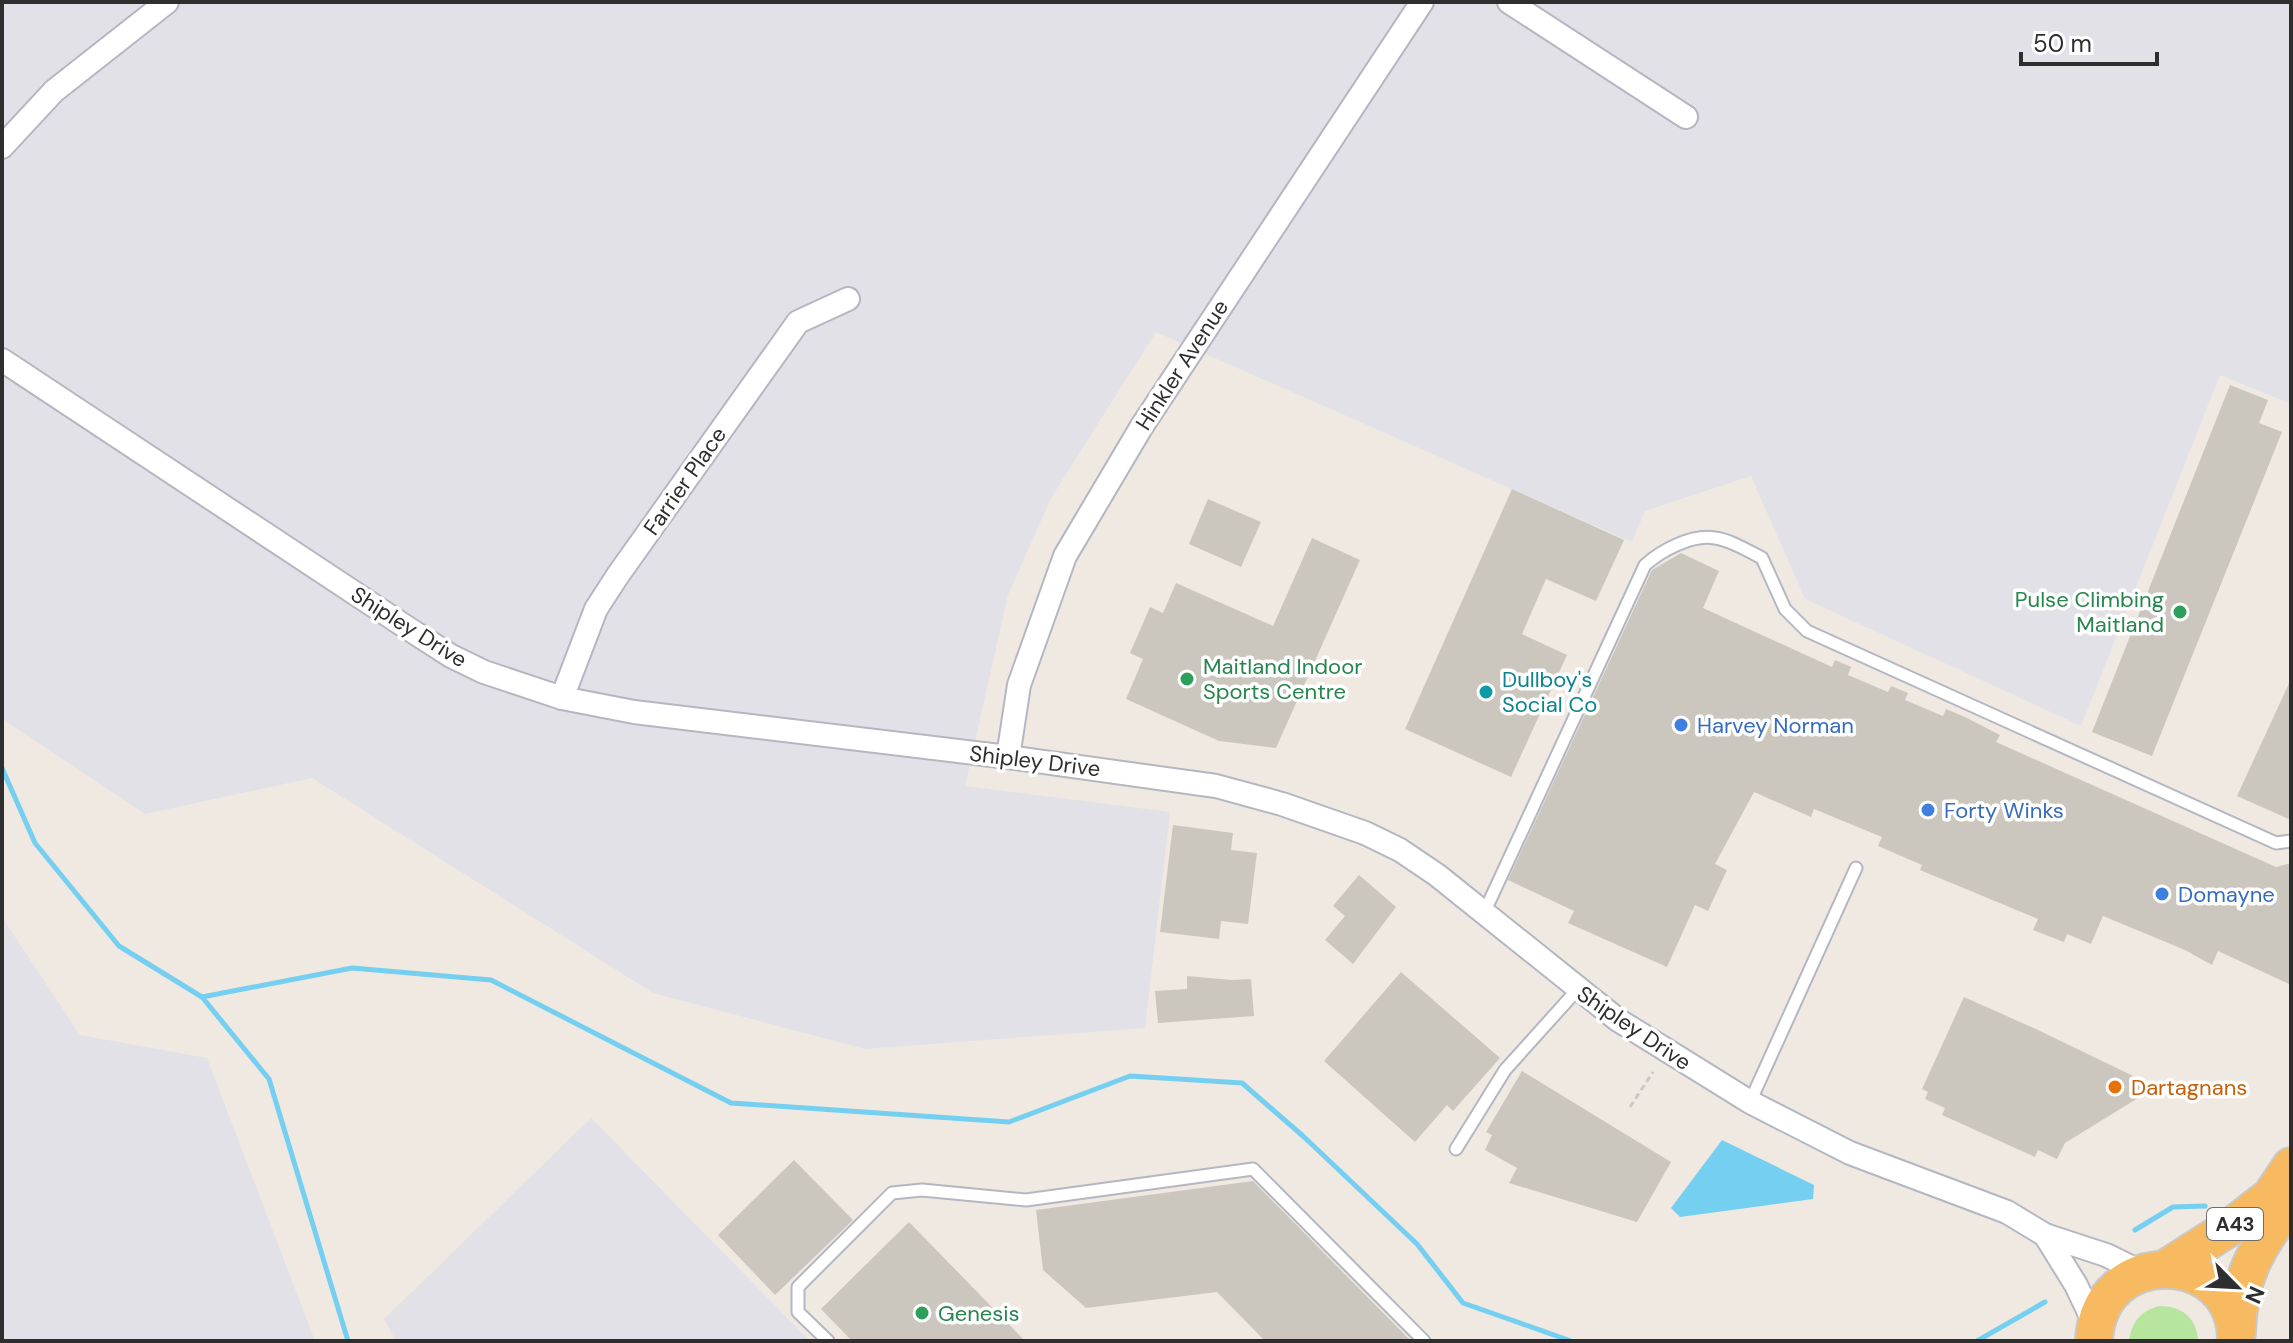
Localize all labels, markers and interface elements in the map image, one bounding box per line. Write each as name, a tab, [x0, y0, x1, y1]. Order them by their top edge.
scale bar	[2021, 16, 2157, 66]
text: 50 m	[2033, 28, 2092, 59]
street label: Hinkler Avenue	[1129, 294, 1235, 436]
street label: Farrier Place	[637, 421, 733, 541]
street label: Shipley Drive	[346, 580, 472, 674]
place label: Pulse Climbing Maitland	[2015, 585, 2164, 639]
marker: Pulse Climbing Maitland	[2171, 603, 2189, 621]
place label: Maitland Indoor Sports Centre	[1203, 652, 1362, 706]
place label: Dullboy's Social Co	[1502, 665, 1597, 719]
marker: Maitland Indoor Sports Centre	[1178, 670, 1196, 688]
marker: Dullboy's Social Co	[1477, 683, 1495, 701]
place label: Harvey Norman	[1697, 711, 1854, 740]
marker: Harvey Norman	[1672, 716, 1690, 734]
street label: Shipley Drive	[968, 739, 1102, 783]
place label: Forty Winks	[1944, 796, 2064, 825]
marker: Forty Winks	[1919, 801, 1937, 819]
place label: Domayne	[2178, 880, 2275, 909]
marker: Domayne	[2153, 885, 2171, 903]
street label: Shipley Drive	[1571, 979, 1697, 1077]
place label: Dartagnans	[2131, 1073, 2247, 1102]
marker: Dartagnans	[2106, 1078, 2124, 1096]
road number: A43	[2207, 1208, 2263, 1240]
north arrow	[2197, 1247, 2277, 1327]
text: N	[2238, 1282, 2271, 1308]
place label: Genesis	[938, 1299, 1020, 1328]
marker: Genesis	[913, 1304, 931, 1322]

